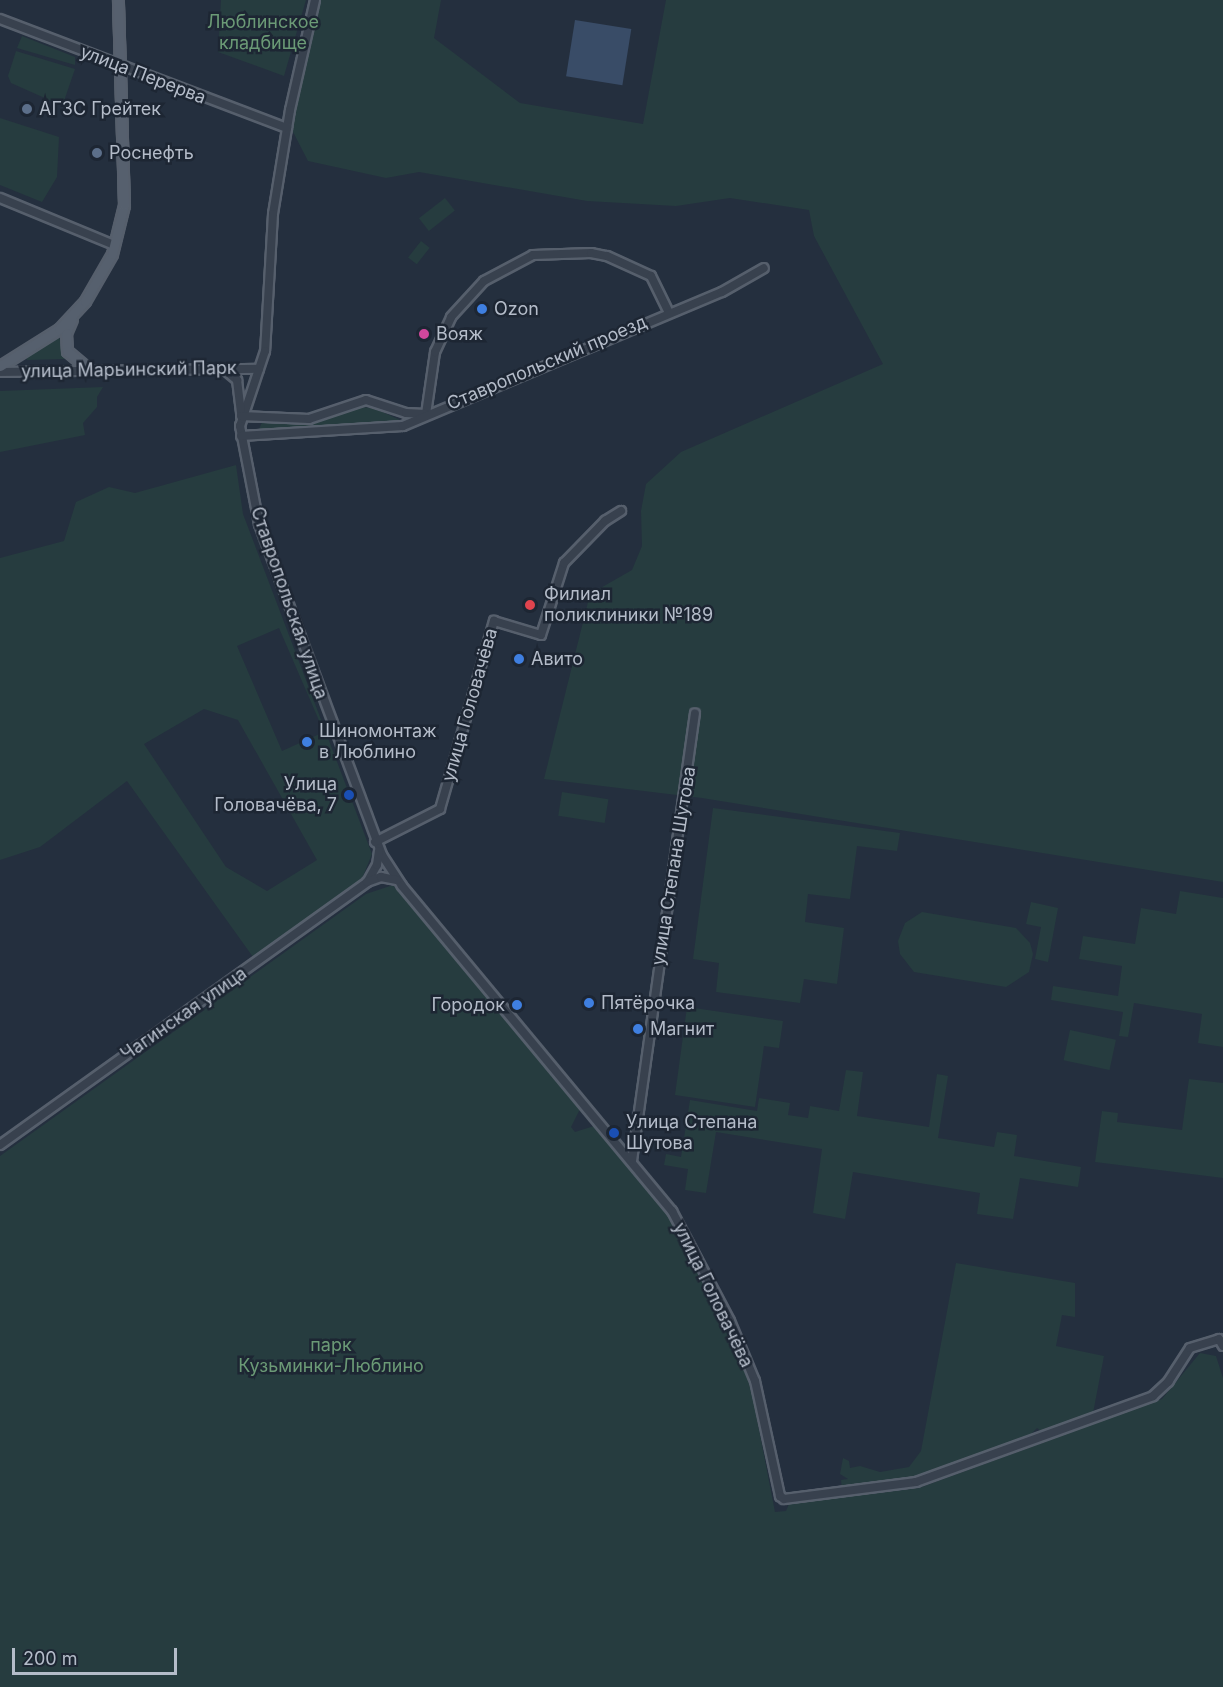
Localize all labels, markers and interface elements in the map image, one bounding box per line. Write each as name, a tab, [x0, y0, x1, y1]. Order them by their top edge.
park label: Люблинское кладбище	[207, 12, 319, 54]
street label: улица Перерва	[77, 41, 209, 109]
place label: АГЗС Грейтек	[39, 98, 161, 120]
marker: АГЗС Грейтек	[20, 102, 34, 116]
place label: Роснефть	[109, 142, 194, 164]
marker: Роснефть	[90, 146, 104, 160]
place label: Ozon	[494, 298, 539, 320]
marker: Ozon	[475, 302, 489, 316]
street label: Ставропольский проезд	[444, 311, 650, 415]
place label: Вояж	[436, 323, 483, 345]
marker: Вояж	[417, 327, 431, 341]
street label: улица Марьинский Парк	[21, 357, 237, 383]
street label: Ставропольская улица	[246, 504, 332, 702]
place label: Филиал поликлиники №189	[544, 584, 713, 626]
marker: Филиал поликлиники №189	[521, 596, 539, 614]
street label: улица Головачёва	[438, 626, 502, 784]
place label: Авито	[531, 648, 583, 670]
marker: Авито	[512, 652, 526, 666]
place label: Шиномонтаж в Люблино	[319, 721, 437, 764]
marker: Шиномонтаж в Люблино	[300, 735, 314, 749]
street label: улица Степана Шутова	[648, 765, 700, 967]
place label: Улица Головачёва, 7	[214, 774, 337, 816]
marker: Улица Головачёва, 7	[342, 788, 356, 802]
street label: Чагинская улица	[117, 963, 251, 1065]
place label: Пятёрочка	[601, 992, 695, 1014]
place label: Городок	[432, 994, 505, 1016]
marker: Пятёрочка	[582, 996, 596, 1010]
marker: Городок	[510, 998, 524, 1012]
place label: Магнит	[650, 1018, 714, 1040]
marker: Магнит	[631, 1022, 645, 1036]
place label: Улица Степана Шутова	[626, 1112, 757, 1154]
marker: Улица Степана Шутова	[607, 1126, 621, 1140]
street label: улица Головачёва	[669, 1219, 757, 1371]
park label: парк Кузьминки-Люблино	[238, 1335, 424, 1378]
scale bar	[15, 1636, 180, 1674]
text: 200 m	[23, 1648, 78, 1669]

